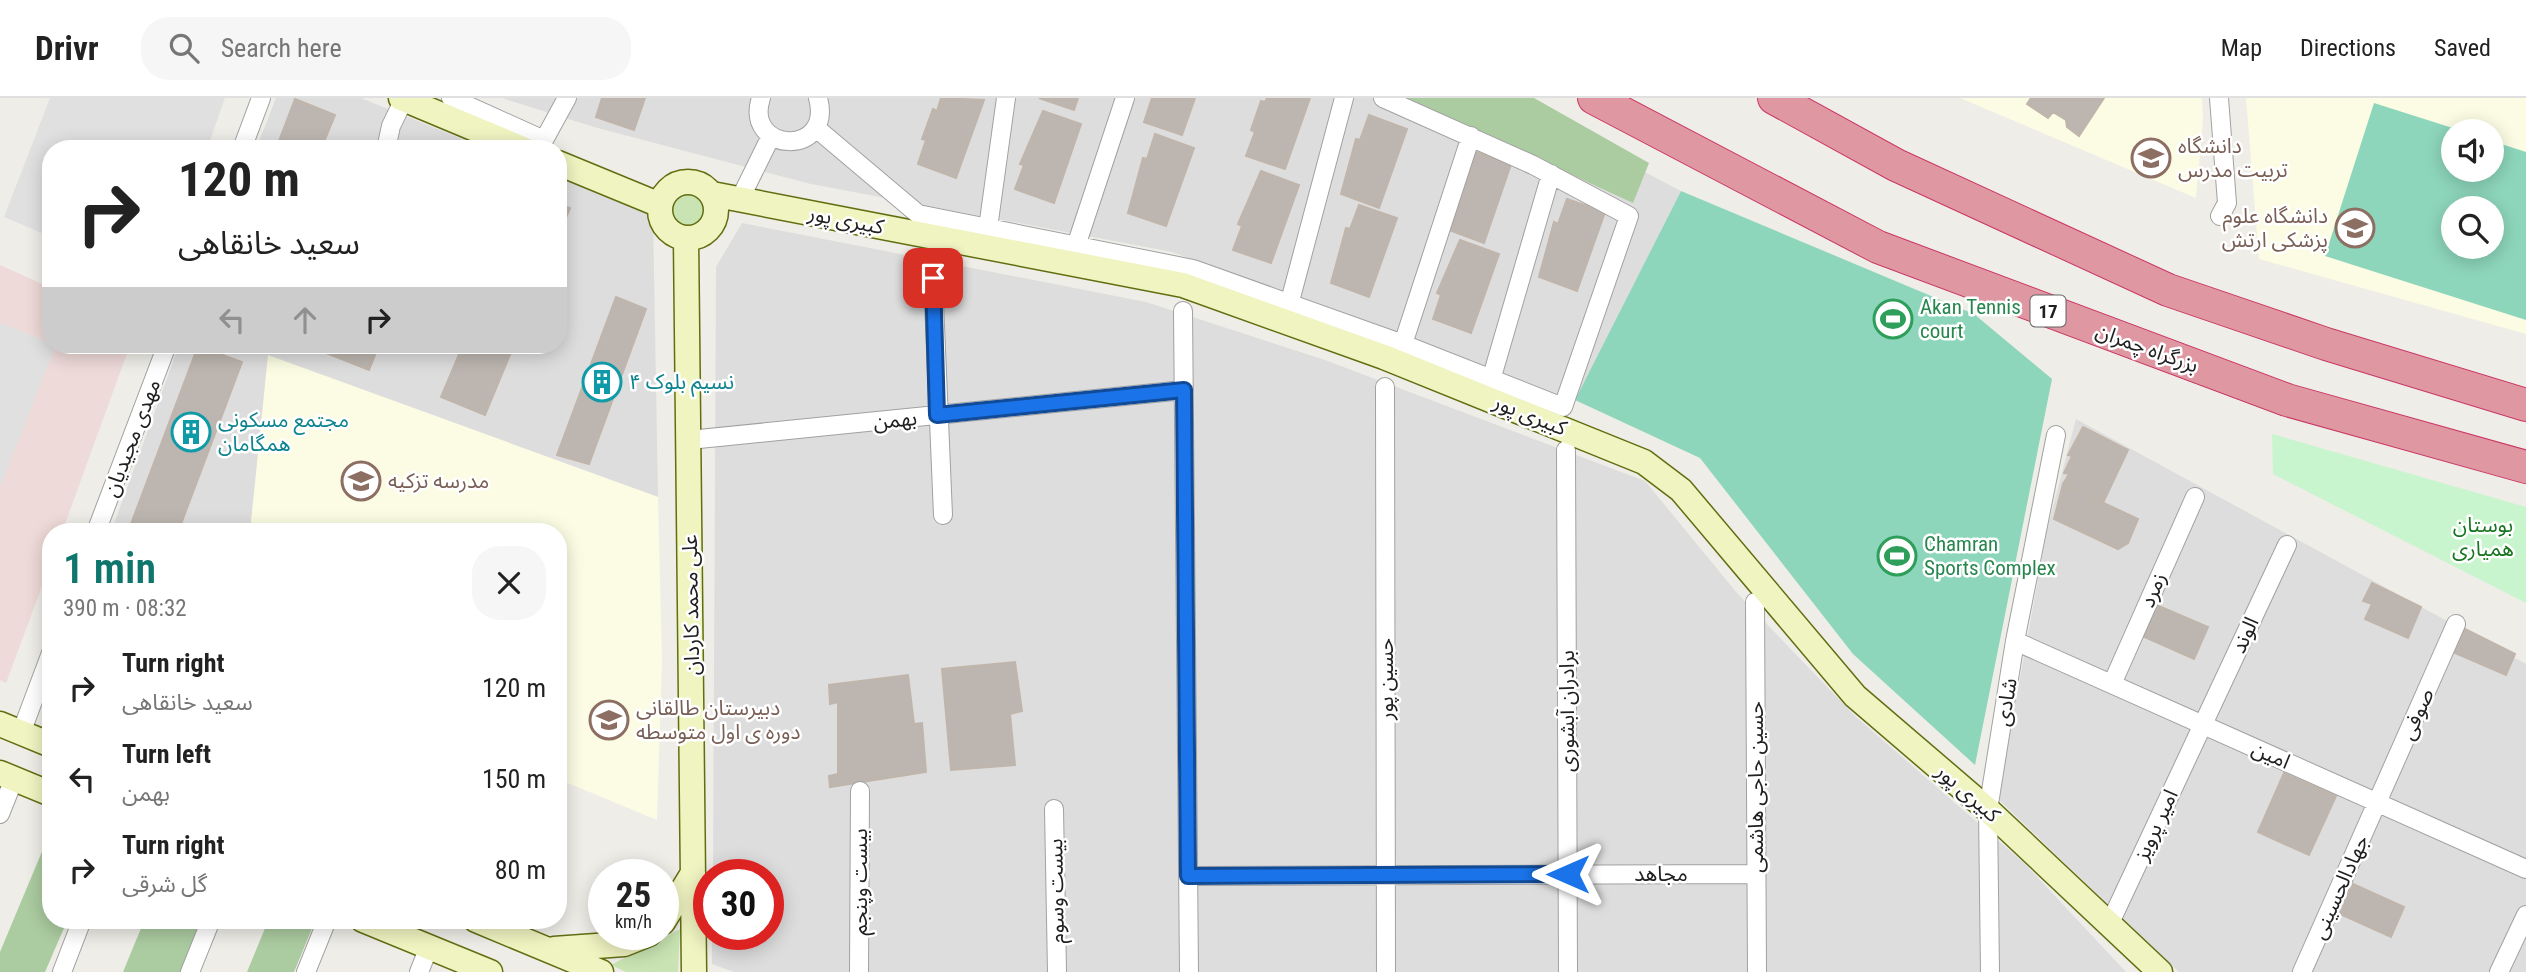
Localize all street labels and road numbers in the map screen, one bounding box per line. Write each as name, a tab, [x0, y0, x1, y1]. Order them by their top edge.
street label: کبیری پور	[805, 201, 886, 240]
road number: 17	[2030, 295, 2066, 326]
street label: بزرگراه چمران	[2092, 318, 2202, 379]
street label: مهدی مجیدیان	[99, 376, 165, 500]
street label: کبیری پور	[1489, 389, 1570, 442]
street label: بهمن	[872, 406, 918, 434]
street label: علی محمد کاردان	[678, 534, 704, 676]
street label: زمرد	[2135, 569, 2171, 611]
street label: الوند	[2226, 613, 2264, 657]
street label: حسین پور	[1374, 638, 1399, 721]
street label: برادران آبشوری	[1555, 650, 1579, 772]
street label: شادی	[1990, 676, 2022, 728]
street label: صوفی	[2395, 685, 2439, 743]
street label: حسین حاجی هاشمی	[1744, 701, 1768, 873]
street label: امین	[2248, 736, 2294, 774]
street label: کبیری پور	[1930, 758, 2005, 828]
street label: امیر پرویز	[2129, 786, 2184, 866]
street label: بیست وپنجم	[848, 828, 875, 936]
street label: جهادالحسینی	[2306, 831, 2374, 943]
street label: بیست وسوم	[1043, 838, 1073, 944]
street label: مجاهد	[1634, 862, 1688, 886]

